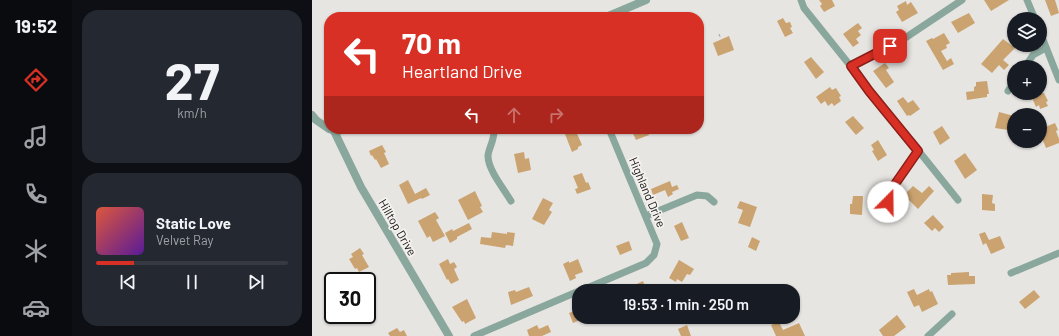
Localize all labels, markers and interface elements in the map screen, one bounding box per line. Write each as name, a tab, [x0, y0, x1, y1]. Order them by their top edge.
map controls	[1007, 12, 1047, 148]
button: layers	[1007, 12, 1047, 52]
text: 19:52	[15, 15, 57, 37]
text: 70 m	[402, 26, 461, 60]
icon: left	[336, 28, 388, 80]
pin	[873, 29, 907, 63]
icon: arrive	[879, 35, 901, 57]
text: 27	[165, 48, 219, 110]
text: Heartland Drive	[402, 60, 522, 82]
button: +	[1007, 60, 1047, 100]
icon: directions	[22, 66, 50, 94]
icon: left	[461, 104, 483, 126]
icon: ahead	[503, 104, 525, 126]
icon: right	[545, 104, 567, 126]
text: km/h	[177, 105, 207, 121]
button: −	[1007, 108, 1047, 148]
icon: music	[22, 123, 50, 151]
street label: Highland Drive	[627, 155, 669, 229]
icon: phone	[22, 180, 50, 208]
position arrow	[867, 181, 909, 223]
street label: Hilltop Drive	[376, 196, 420, 258]
text: Static Love	[156, 214, 231, 232]
text: Velvet Ray	[156, 232, 214, 248]
icon: climate	[22, 237, 50, 265]
icon: previous	[117, 271, 139, 293]
icon: pause	[181, 271, 203, 293]
icon: next	[245, 271, 267, 293]
speed limit sign: 30	[324, 272, 376, 324]
icon: car	[22, 294, 50, 322]
text: 19:53 · 1 min · 250 m	[623, 295, 749, 313]

